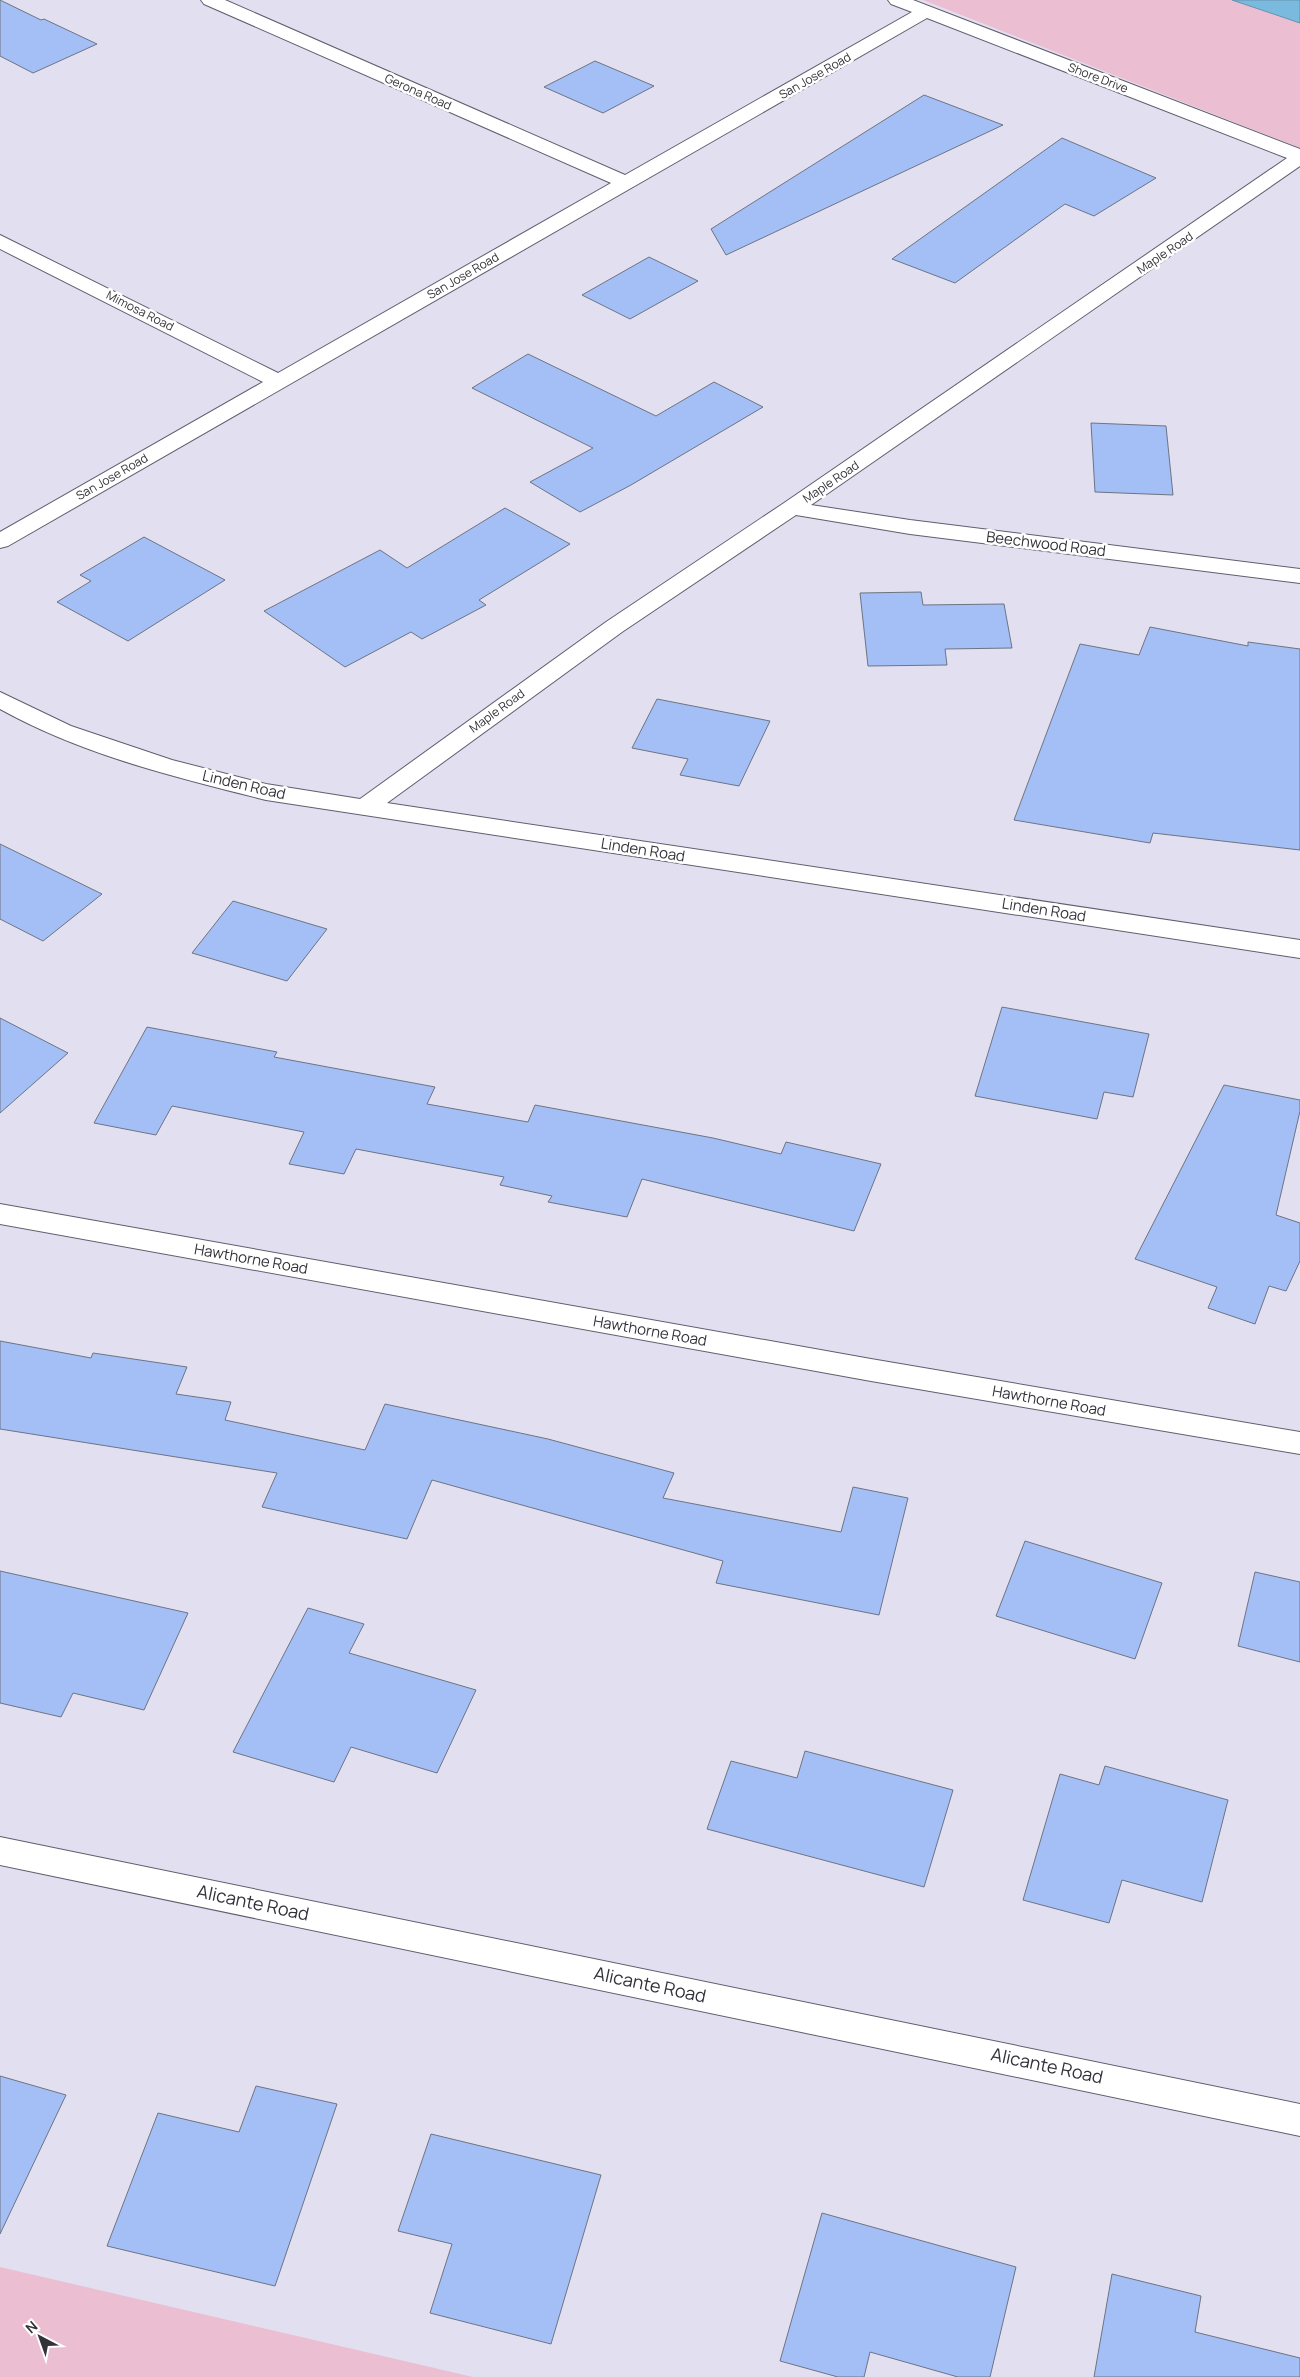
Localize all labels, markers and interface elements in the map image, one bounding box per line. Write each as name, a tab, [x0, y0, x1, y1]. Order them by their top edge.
street label: San Jose Road	[776, 48, 854, 103]
street label: Shore Drive	[1066, 58, 1131, 97]
street label: Gerona Road	[382, 69, 454, 114]
street label: Maple Road	[1133, 228, 1196, 278]
street label: San Jose Road	[424, 248, 502, 303]
street label: Mimosa Road	[103, 286, 177, 335]
street label: San Jose Road	[73, 449, 151, 504]
street label: Maple Road	[799, 457, 862, 507]
street label: Beechwood Road	[985, 526, 1107, 561]
street label: Maple Road	[466, 685, 528, 736]
street label: Linden Road	[200, 765, 288, 804]
street label: Linden Road	[599, 832, 687, 867]
street label: Linden Road	[1000, 892, 1088, 927]
street label: Hawthorne Road	[193, 1238, 310, 1279]
street label: Hawthorne Road	[592, 1310, 709, 1351]
street label: Hawthorne Road	[991, 1380, 1108, 1421]
street label: Alicante Road	[195, 1878, 311, 1926]
street label: Alicante Road	[592, 1960, 708, 2008]
street label: Alicante Road	[989, 2041, 1105, 2089]
north arrow	[15, 2312, 65, 2362]
text: N	[21, 2316, 41, 2337]

